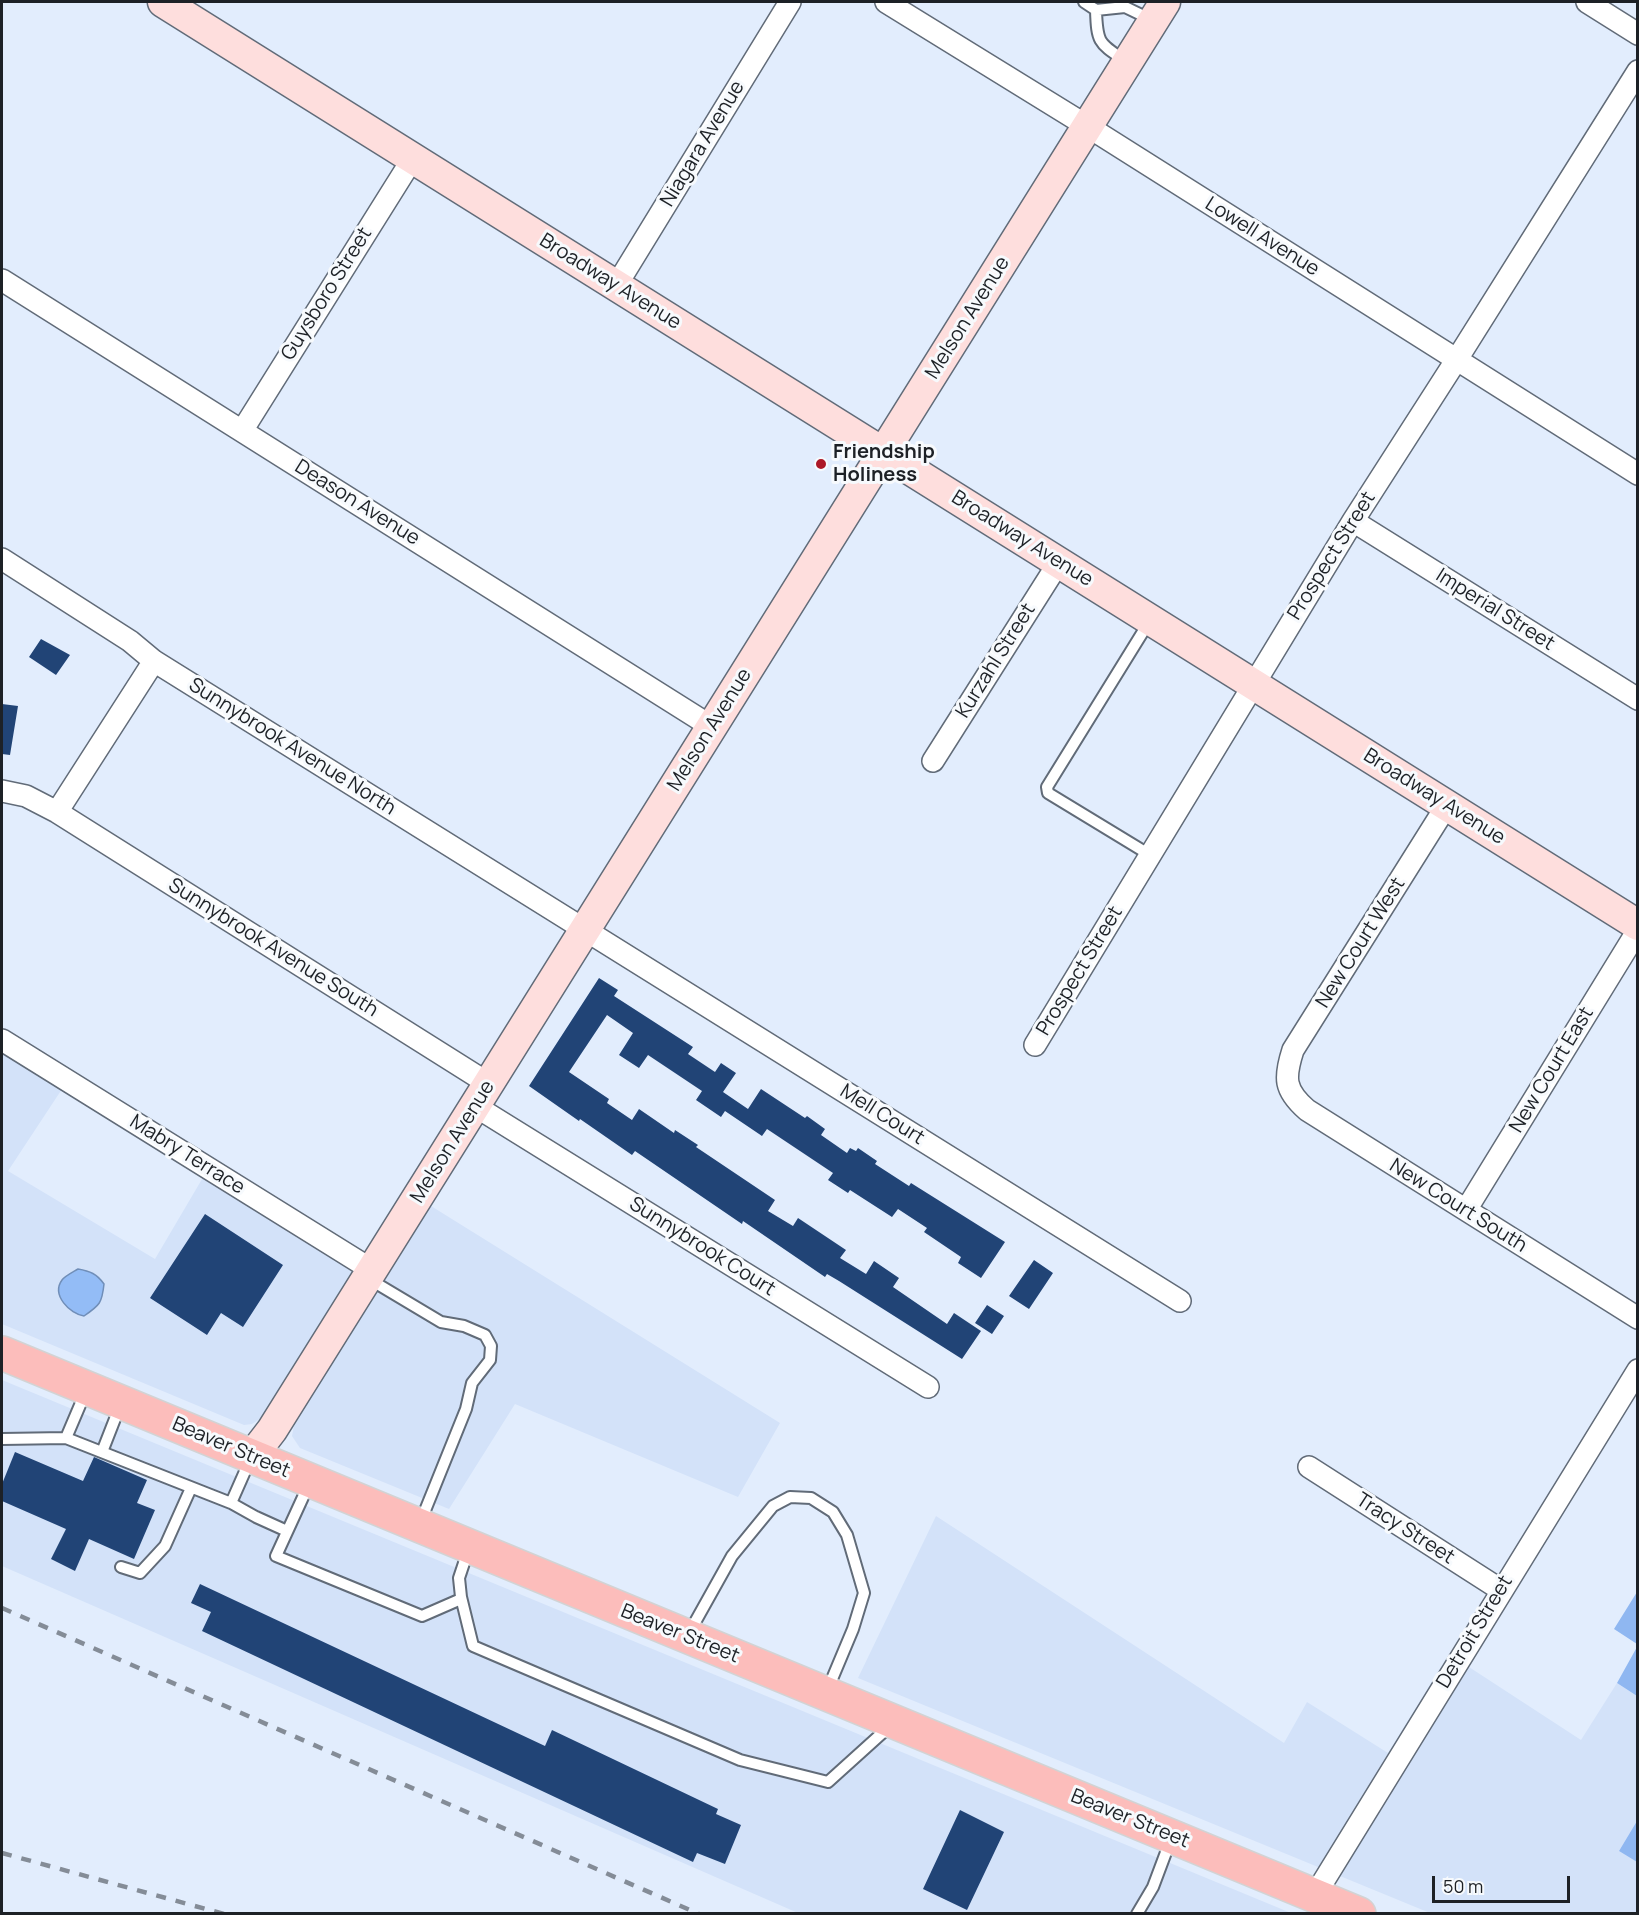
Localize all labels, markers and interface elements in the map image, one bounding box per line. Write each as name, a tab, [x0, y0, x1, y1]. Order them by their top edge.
street label: Niagara Avenue	[656, 77, 750, 211]
street label: Lowell Avenue	[1200, 192, 1324, 282]
street label: Guysboro Street	[276, 223, 378, 365]
street label: Broadway Avenue	[535, 229, 685, 335]
street label: Melson Avenue	[921, 252, 1015, 384]
place label: Friendship Holiness	[833, 440, 935, 487]
street label: Deason Avenue	[290, 455, 424, 551]
marker: Friendship Holiness	[814, 457, 828, 471]
street label: Broadway Avenue	[947, 486, 1097, 592]
street label: Prospect Street	[1283, 487, 1381, 625]
street label: Imperial Street	[1431, 564, 1559, 656]
street label: Kurzahl Street	[951, 599, 1041, 723]
street label: Melson Avenue	[663, 664, 757, 796]
street label: Sunnybrook Avenue North	[184, 673, 400, 821]
street label: Broadway Avenue	[1359, 744, 1509, 850]
street label: Sunnybrook Avenue South	[164, 873, 382, 1023]
street label: New Court West	[1311, 873, 1411, 1013]
street label: Prospect Street	[1032, 902, 1128, 1040]
street label: New Court East	[1505, 1003, 1599, 1137]
street label: Melson Avenue	[406, 1076, 500, 1208]
street label: Mell Court	[835, 1080, 929, 1150]
street label: Mabry Terrace	[125, 1110, 249, 1200]
street label: New Court South	[1385, 1154, 1531, 1258]
street label: Sunnybrook Court	[624, 1192, 780, 1302]
street label: Beaver Street	[168, 1412, 294, 1484]
street label: Tracy Street	[1351, 1488, 1459, 1570]
street label: Detroit Street	[1432, 1571, 1518, 1693]
street label: Beaver Street	[617, 1599, 743, 1669]
street label: Beaver Street	[1067, 1784, 1193, 1854]
scale bar	[1435, 1864, 1573, 1902]
text: 50 m	[1443, 1874, 1483, 1898]

